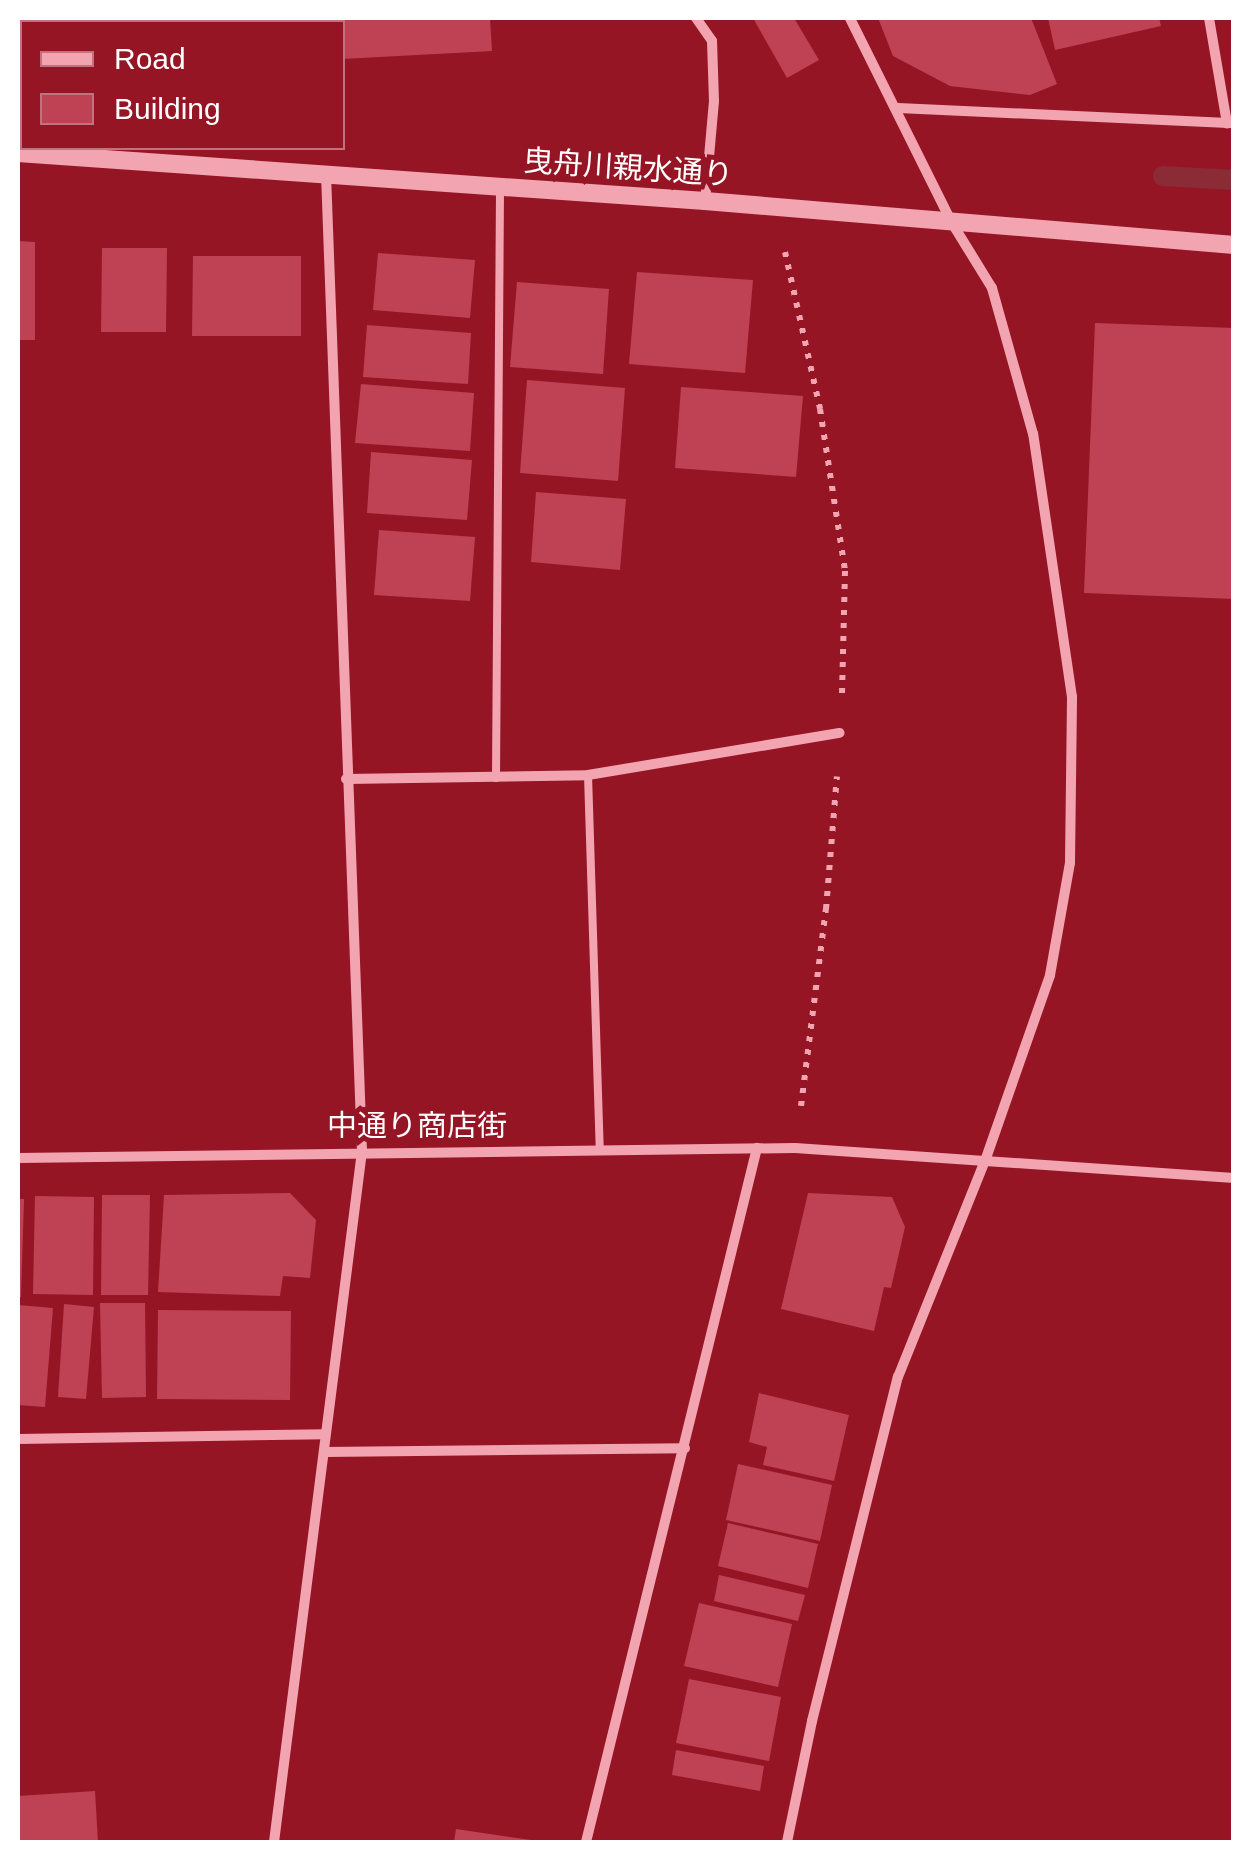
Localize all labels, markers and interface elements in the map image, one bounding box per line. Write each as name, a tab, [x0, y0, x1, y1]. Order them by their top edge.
legend	[20, 20, 345, 150]
text: Road	[114, 42, 186, 75]
text: Building	[114, 92, 221, 125]
street label: 曳舟川親水通り	[522, 143, 734, 193]
street label: 中通り商店街	[327, 1108, 507, 1144]

